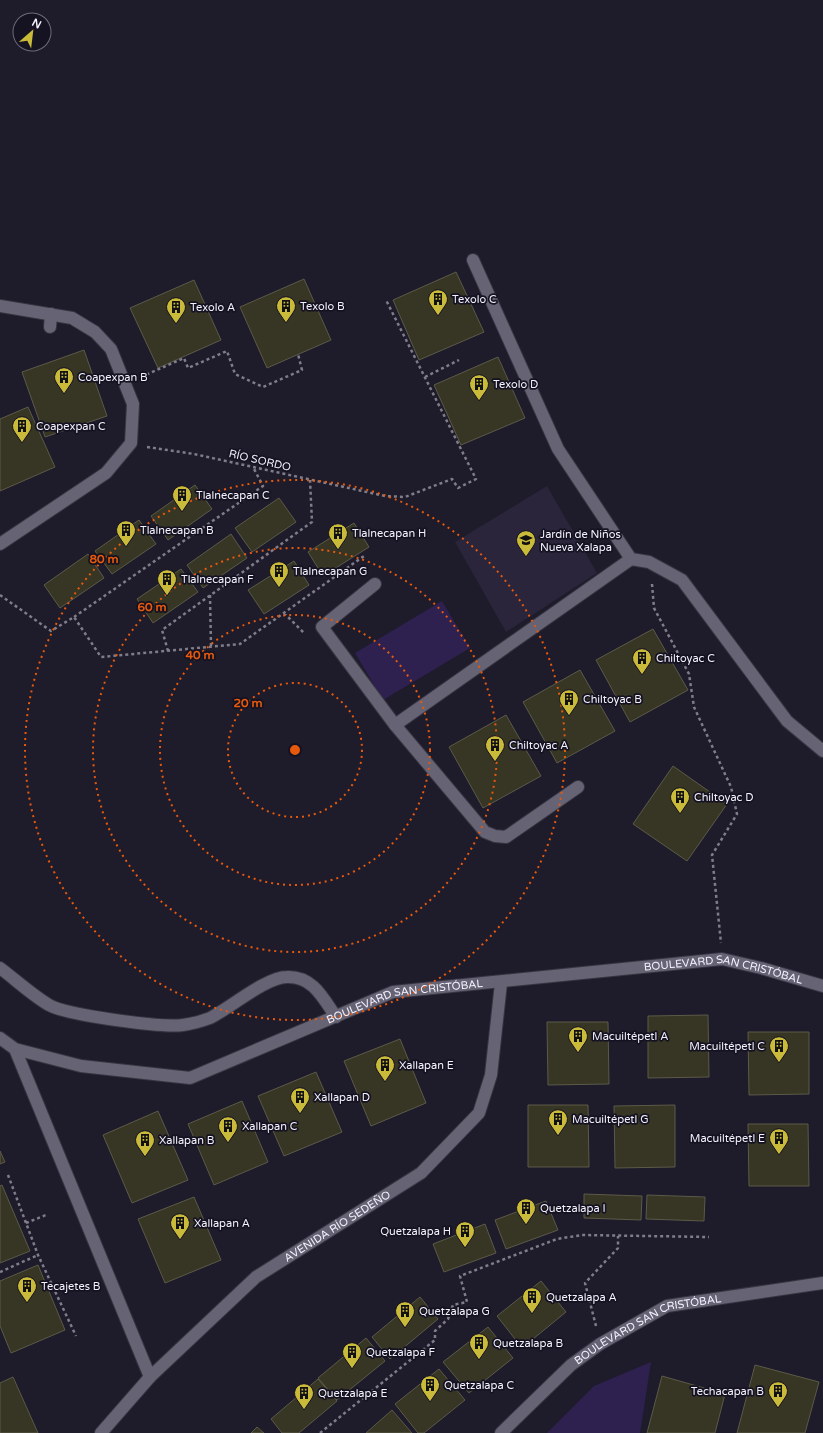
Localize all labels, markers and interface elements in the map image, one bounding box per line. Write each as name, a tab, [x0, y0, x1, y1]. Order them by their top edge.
north arrow	[12, 12, 52, 52]
text: N	[30, 16, 43, 31]
building icon: Texolo C	[427, 288, 449, 316]
place label: Texolo C	[452, 293, 497, 306]
building icon: Texolo B	[275, 295, 297, 323]
building icon: Texolo A	[165, 296, 187, 324]
place label: Texolo B	[300, 300, 345, 313]
place label: Texolo A	[190, 301, 235, 314]
building icon: Coapexpan B	[53, 366, 75, 394]
place label: Coapexpan B	[78, 371, 148, 384]
building icon: Texolo D	[468, 373, 490, 401]
place label: Texolo D	[493, 378, 538, 391]
building icon: Coapexpan C	[11, 415, 33, 443]
place label: Coapexpan C	[36, 420, 106, 433]
street label: RÍO SORDO	[227, 446, 293, 474]
building icon: Tlalnecapan C	[171, 484, 193, 512]
place label: Tlalnecapan C	[196, 489, 270, 502]
building icon: Tlalnecapan B	[115, 519, 137, 547]
building icon: Tlalnecapan H	[327, 522, 349, 550]
place label: Tlalnecapan B	[140, 524, 214, 537]
place label: Tlalnecapan H	[352, 527, 426, 540]
place label: Jardín de Niños Nueva Xalapa	[540, 528, 621, 554]
school or university icon: Jardín de Niños Nueva Xalapa	[515, 529, 537, 557]
text: 80 m	[89, 552, 119, 566]
building icon: Tlalnecapan G	[268, 560, 290, 588]
place label: Tlalnecapan G	[293, 565, 367, 578]
building icon: Tlalnecapan F	[156, 568, 178, 596]
place label: Tlalnecapan F	[181, 573, 254, 586]
text: 60 m	[137, 600, 167, 614]
building icon: Chiltoyac C	[631, 647, 653, 675]
text: 40 m	[185, 648, 215, 662]
place label: Chiltoyac C	[656, 652, 715, 665]
building icon: Chiltoyac B	[558, 688, 580, 716]
place label: Chiltoyac B	[583, 693, 642, 706]
text: 20 m	[233, 696, 263, 710]
building icon: Chiltoyac A	[484, 734, 506, 762]
place label: Chiltoyac A	[509, 739, 569, 752]
centre of rings	[288, 743, 302, 757]
building icon: Chiltoyac D	[669, 786, 691, 814]
place label: Chiltoyac D	[694, 791, 754, 804]
street label: BOULEVARD SAN CRISTÓBAL	[643, 953, 805, 987]
street label: BOULEVARD SAN CRISTÓBAL	[325, 977, 484, 1026]
building icon: Macuiltépetl A	[567, 1025, 589, 1053]
place label: Macuiltépetl A	[592, 1030, 668, 1043]
building icon: Macuiltépetl C	[768, 1035, 790, 1063]
place label: Macuiltépetl C	[689, 1040, 765, 1053]
building icon: Xallapan E	[374, 1054, 396, 1082]
place label: Xallapan E	[399, 1059, 454, 1072]
building icon: Xallapan D	[289, 1086, 311, 1114]
place label: Xallapan D	[314, 1091, 370, 1104]
building icon: Macuiltépetl G	[547, 1108, 569, 1136]
place label: Macuiltépetl G	[572, 1113, 649, 1126]
building icon: Xallapan C	[217, 1115, 239, 1143]
place label: Xallapan C	[242, 1120, 298, 1133]
building icon: Macuiltépetl E	[768, 1127, 790, 1155]
building icon: Xallapan B	[134, 1129, 156, 1157]
place label: Macuiltépetl E	[690, 1132, 765, 1145]
place label: Xallapan B	[159, 1134, 215, 1147]
street label: AVENIDA RÍO SEDEÑO	[282, 1188, 393, 1265]
building icon: Quetzalapa I	[515, 1197, 537, 1225]
place label: Quetzalapa I	[540, 1202, 606, 1215]
building icon: Xallapan A	[169, 1212, 191, 1240]
place label: Xallapan A	[194, 1217, 250, 1230]
building icon: Quetzalapa H	[454, 1220, 476, 1248]
place label: Quetzalapa H	[380, 1225, 451, 1238]
building icon: Tecajetes B	[16, 1275, 38, 1303]
place label: Tecajetes B	[41, 1280, 101, 1293]
building icon: Quetzalapa A	[521, 1286, 543, 1314]
place label: Quetzalapa A	[546, 1291, 617, 1304]
street label: BOULEVARD SAN CRISTÓBAL	[572, 1292, 723, 1367]
building icon: Quetzalapa G	[394, 1300, 416, 1328]
place label: Quetzalapa G	[419, 1305, 490, 1318]
building icon: Quetzalapa B	[468, 1332, 490, 1360]
place label: Quetzalapa B	[493, 1337, 564, 1350]
building icon: Quetzalapa F	[341, 1341, 363, 1369]
place label: Quetzalapa F	[366, 1346, 436, 1359]
building icon: Quetzalapa C	[419, 1374, 441, 1402]
place label: Quetzalapa C	[444, 1379, 515, 1392]
building icon: Techacapan B	[767, 1380, 789, 1408]
building icon: Quetzalapa E	[293, 1382, 315, 1410]
place label: Techacapan B	[691, 1385, 764, 1398]
place label: Quetzalapa E	[318, 1387, 388, 1400]

